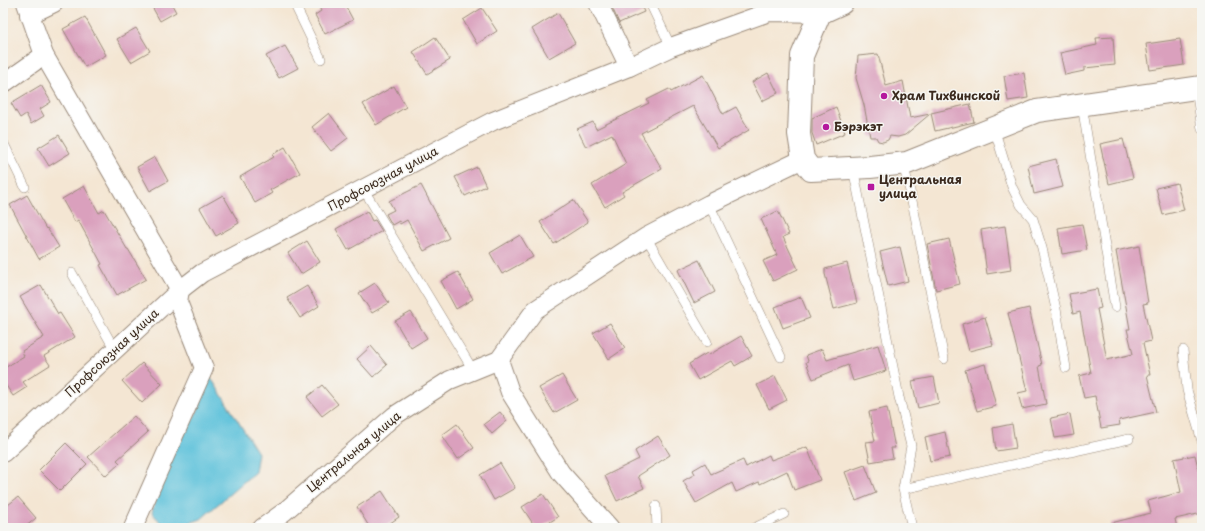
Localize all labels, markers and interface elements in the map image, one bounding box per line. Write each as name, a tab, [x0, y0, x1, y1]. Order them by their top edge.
place label: Храм Тихвинской	[892, 86, 1000, 104]
marker: Храм Тихвинской	[879, 91, 889, 101]
place label: Бэрэкэт	[834, 117, 883, 135]
marker: Бэрэкэт	[821, 122, 831, 132]
street label: Профсоюзная улица	[324, 141, 441, 215]
place label: Центральная улица	[879, 170, 962, 202]
marker: Центральная улица	[866, 182, 876, 192]
street label: Профсоюзная улица	[60, 304, 163, 401]
street label: Центральная улица	[302, 406, 405, 496]

